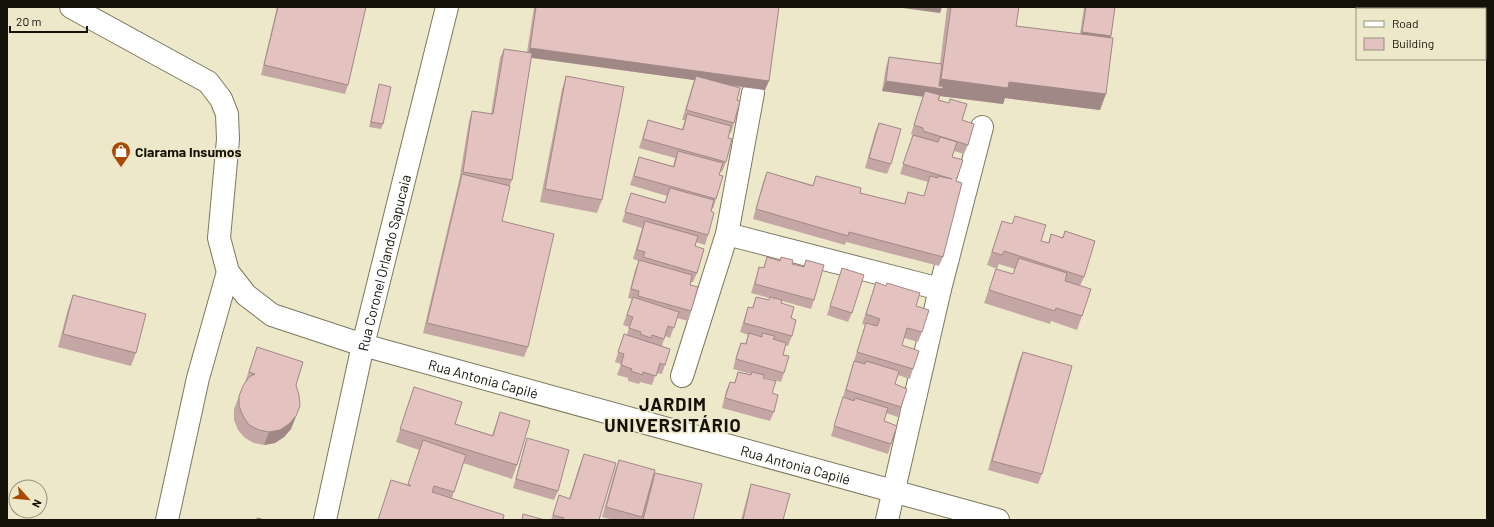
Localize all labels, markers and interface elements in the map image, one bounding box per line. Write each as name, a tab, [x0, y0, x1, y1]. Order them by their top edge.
scale bar	[10, 8, 87, 34]
legend	[1356, 8, 1486, 60]
text: 20 m	[16, 14, 42, 28]
text: Road	[1392, 16, 1419, 30]
text: Building	[1392, 36, 1434, 50]
shop icon: Ciarama Insumos	[110, 140, 132, 168]
place label: Ciarama Insumos	[135, 143, 242, 160]
street label: Rua Coronel Orlando Sapucaia	[353, 173, 414, 352]
street label: Rua Antonia Capilé	[426, 355, 540, 401]
district label: JARDIM UNIVERSITÁRIO	[604, 393, 742, 436]
street label: Rua Antonia Capilé	[739, 441, 853, 487]
north arrow	[8, 479, 48, 519]
text: N	[30, 498, 45, 510]

